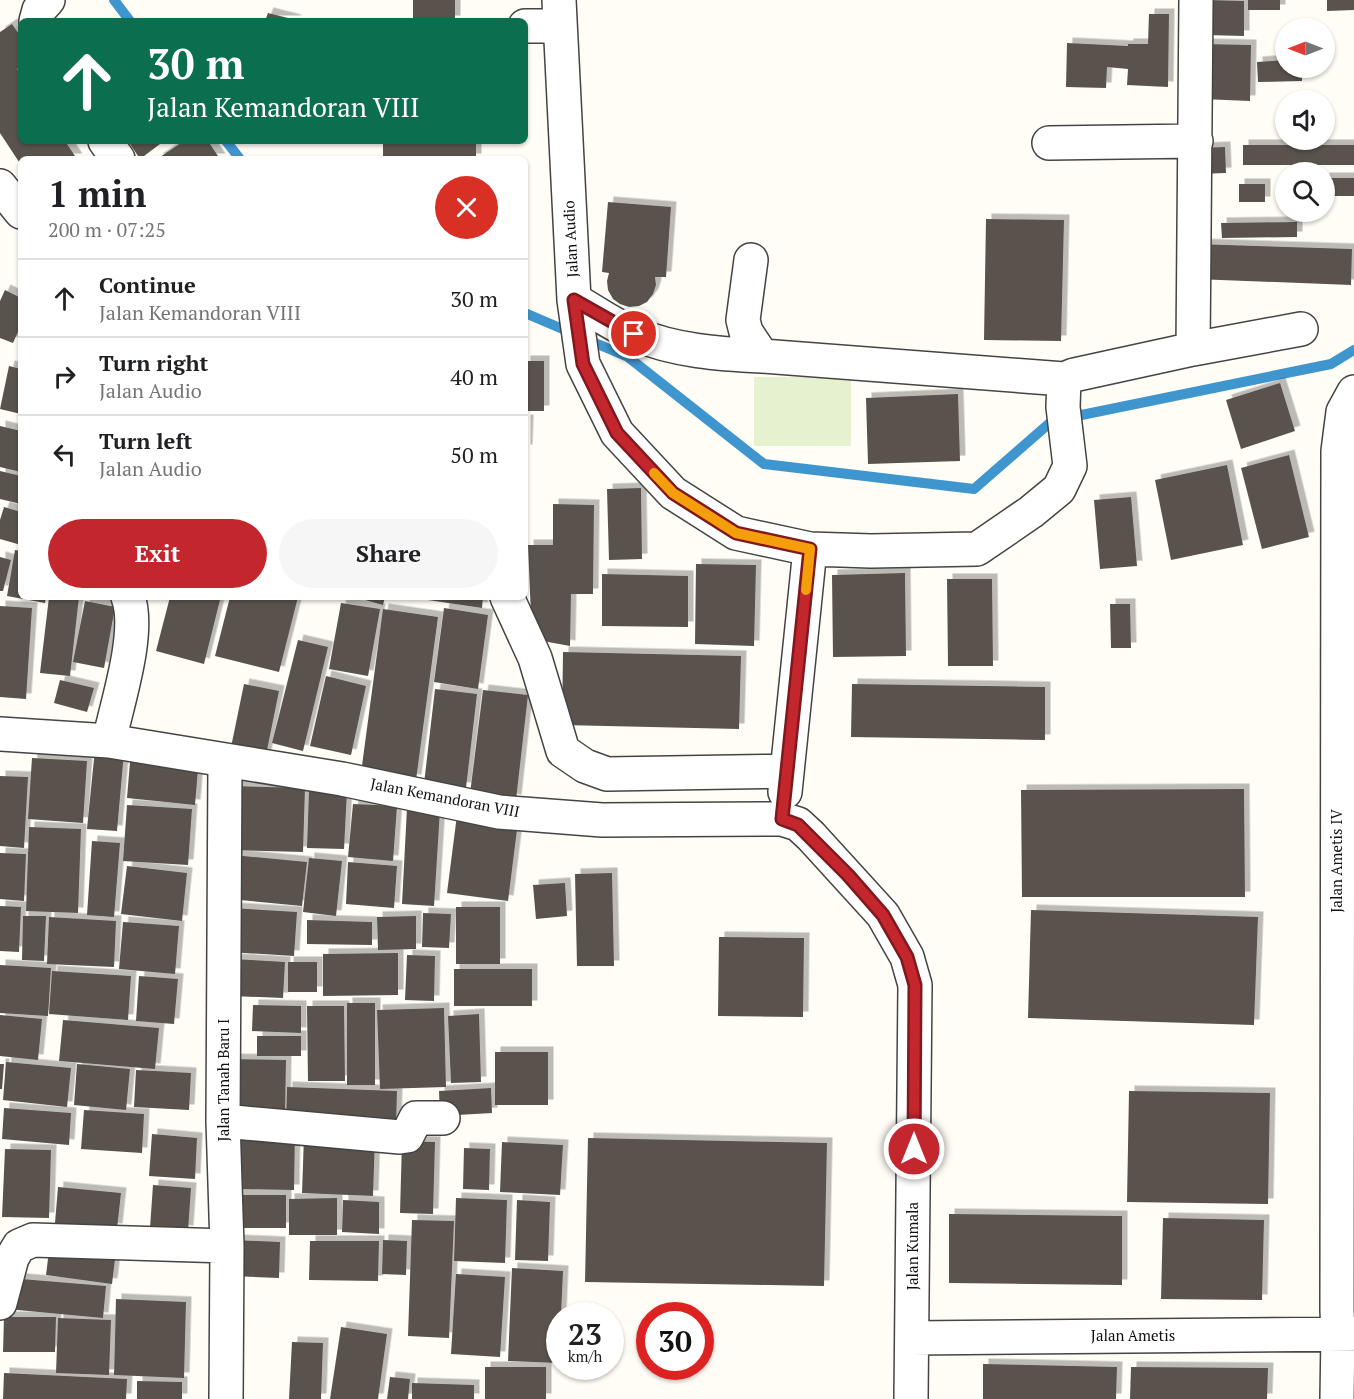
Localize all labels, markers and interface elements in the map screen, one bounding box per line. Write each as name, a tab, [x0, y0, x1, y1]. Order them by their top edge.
north arrow	[1275, 18, 1335, 78]
map controls	[1275, 18, 1335, 222]
text: 30 m	[147, 35, 245, 91]
icon: ahead	[48, 42, 126, 120]
text: Jalan Kemandoran VIII	[147, 89, 420, 125]
button: sound	[1275, 90, 1335, 150]
button: search	[1275, 162, 1335, 222]
text: 1 min	[48, 170, 146, 217]
button: close	[435, 176, 498, 239]
street label: Jalan Audio	[558, 200, 582, 278]
text: 200 m · 07:25	[48, 216, 166, 243]
text: Continue	[99, 270, 196, 299]
icon: ahead	[48, 282, 81, 315]
text: 30 m	[450, 284, 498, 313]
text: Jalan Kemandoran VIII	[99, 299, 301, 326]
pin	[608, 308, 659, 359]
icon: arrive	[617, 317, 650, 350]
text: Turn right	[99, 348, 208, 377]
icon: right	[48, 360, 81, 393]
text: 40 m	[450, 362, 498, 391]
text: Jalan Audio	[99, 377, 202, 404]
text: Turn left	[99, 426, 192, 455]
icon: left	[48, 438, 81, 471]
text: 50 m	[450, 440, 498, 469]
text: Jalan Audio	[99, 455, 202, 482]
button: Exit	[48, 519, 267, 588]
button: Share	[279, 519, 498, 588]
street label: Jalan Kemandoran VIII	[369, 773, 521, 821]
street label: Jalan Ametis IV	[1326, 808, 1346, 913]
street label: Jalan Tanah Baru I	[213, 1019, 233, 1141]
position arrow	[882, 1117, 946, 1181]
street label: Jalan Kumala	[902, 1201, 922, 1290]
speed limit sign: 30	[636, 1302, 714, 1380]
text: 23	[568, 1314, 602, 1354]
street label: Jalan Ametis	[1091, 1325, 1175, 1345]
text: km/h	[568, 1346, 602, 1366]

